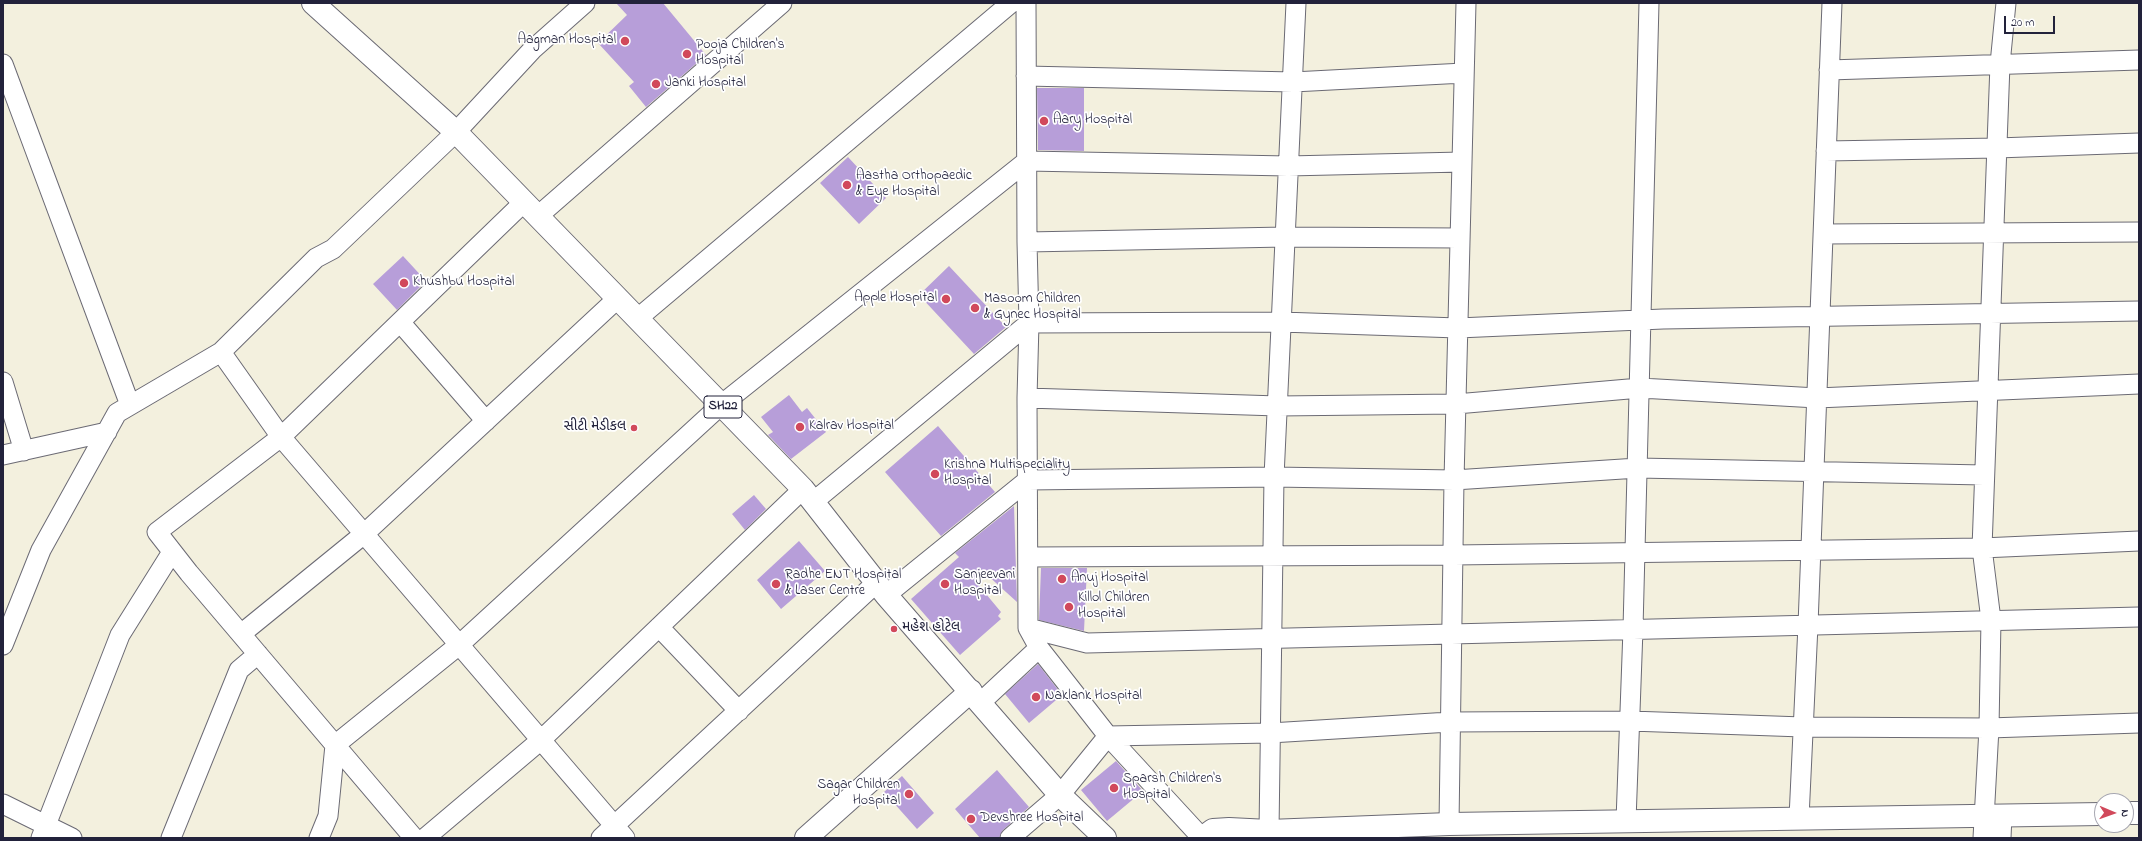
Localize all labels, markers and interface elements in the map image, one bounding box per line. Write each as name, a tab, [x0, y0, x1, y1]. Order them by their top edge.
scale bar	[2006, 8, 2057, 34]
text: 20 m	[2011, 14, 2034, 32]
place label: Aagman Hospital	[517, 33, 616, 49]
marker: Aagman Hospital	[619, 35, 631, 47]
place label: Pooja Children's Hospital	[696, 38, 785, 70]
marker: Pooja Children's Hospital	[681, 48, 693, 60]
place label: Janki Hospital	[665, 76, 746, 92]
marker: Janki Hospital	[650, 78, 662, 90]
place label: Aary Hospital	[1053, 113, 1132, 129]
marker: Aary Hospital	[1038, 115, 1050, 127]
place label: Aastha Orthopaedic & Eye Hospital	[856, 169, 972, 202]
marker: Aastha Orthopaedic & Eye Hospital	[841, 179, 853, 191]
place label: Khushbu Hospital	[413, 275, 514, 291]
marker: Khushbu Hospital	[398, 277, 410, 289]
place label: Apple Hospital	[854, 291, 937, 307]
place label: Masoom Children & Gynec Hospital	[984, 292, 1081, 324]
marker: Apple Hospital	[940, 293, 952, 305]
marker: Masoom Children & Gynec Hospital	[969, 302, 981, 314]
road number: SH22	[704, 396, 742, 418]
place label: Kalrav Hospital	[809, 419, 894, 435]
place label: સીટી મેડીકલ	[564, 420, 626, 436]
marker: Kalrav Hospital	[794, 421, 806, 433]
marker: સીટી મેડીકલ	[629, 423, 639, 433]
place label: Krishna Multispeciality Hospital	[944, 458, 1070, 490]
marker: Krishna Multispeciality Hospital	[929, 468, 941, 480]
place label: Radhe ENT Hospital & Laser Centre	[785, 568, 901, 600]
place label: Sanjeevani Hospital	[954, 568, 1015, 600]
place label: Anuj Hospital	[1071, 571, 1148, 587]
marker: Anuj Hospital	[1056, 573, 1068, 585]
marker: Radhe ENT Hospital & Laser Centre	[770, 578, 782, 590]
marker: Sanjeevani Hospital	[939, 578, 951, 590]
place label: Killol Children Hospital	[1078, 591, 1149, 624]
marker: Killol Children Hospital	[1063, 601, 1075, 613]
place label: મહેશ હોટેલ	[902, 621, 960, 637]
marker: મહેશ હોટેલ	[889, 624, 899, 634]
place label: Naklank Hospital	[1045, 689, 1142, 705]
marker: Naklank Hospital	[1030, 691, 1042, 703]
place label: Sparsh Children's Hospital	[1123, 772, 1222, 804]
place label: Sagar Children Hospital	[817, 778, 900, 810]
marker: Sparsh Children's Hospital	[1108, 782, 1120, 794]
marker: Sagar Children Hospital	[903, 788, 915, 800]
north arrow	[2094, 793, 2134, 833]
text: N	[2117, 809, 2133, 817]
place label: Devshree Hospital	[980, 811, 1083, 827]
marker: Devshree Hospital	[965, 813, 977, 825]

